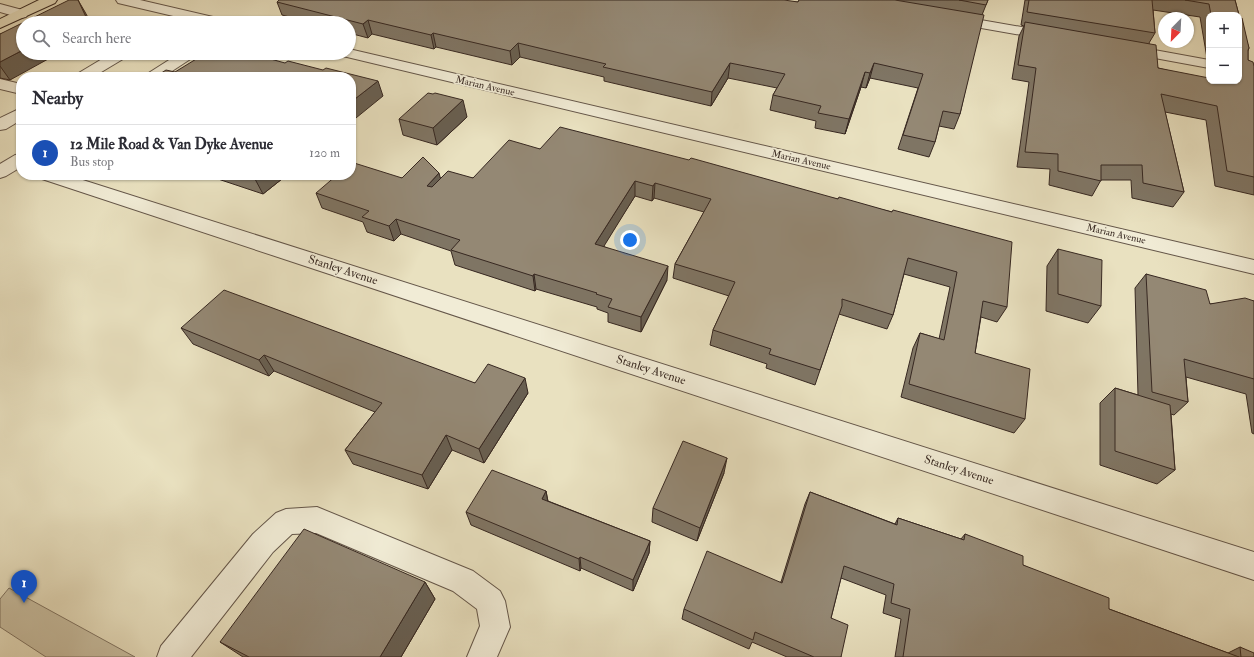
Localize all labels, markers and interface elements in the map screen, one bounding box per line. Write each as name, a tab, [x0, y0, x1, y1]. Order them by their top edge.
north arrow	[1158, 12, 1194, 48]
map controls	[1206, 12, 1242, 84]
button: +	[1206, 12, 1242, 48]
search box	[16, 16, 356, 60]
icon: search	[30, 27, 52, 49]
text: Search here	[62, 29, 131, 48]
button: −	[1206, 48, 1242, 84]
street label: Marian Avenue	[454, 73, 516, 99]
text: Nearby	[32, 88, 83, 109]
text: 12 Mile Road & Van Dyke Avenue	[70, 135, 273, 154]
text: 1	[43, 145, 47, 161]
text: 120 m	[309, 145, 340, 161]
street label: Marian Avenue	[770, 147, 832, 173]
text: Bus stop	[70, 154, 114, 170]
street label: Marian Avenue	[1085, 221, 1147, 247]
your location	[620, 230, 640, 250]
street label: Stanley Avenue	[306, 252, 380, 288]
street label: Stanley Avenue	[614, 352, 688, 388]
street label: Stanley Avenue	[922, 452, 996, 488]
pin: 1	[11, 570, 37, 603]

